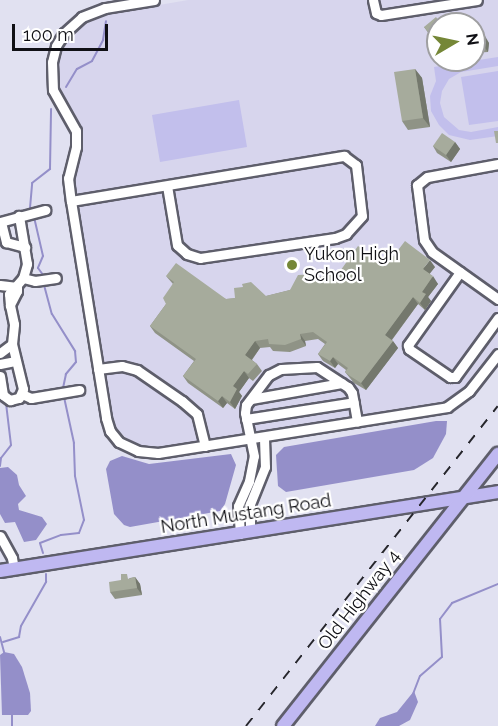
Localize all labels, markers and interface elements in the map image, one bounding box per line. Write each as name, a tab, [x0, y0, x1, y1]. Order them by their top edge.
scale bar	[15, 12, 111, 50]
north arrow	[426, 12, 486, 72]
text: 100 m	[23, 24, 74, 45]
text: N	[462, 32, 483, 47]
place label: Yukon High School	[304, 244, 399, 286]
marker: Yukon High School	[285, 258, 299, 272]
street label: North Mustang Road	[159, 490, 333, 538]
street label: Old Highway 4	[313, 546, 405, 654]

